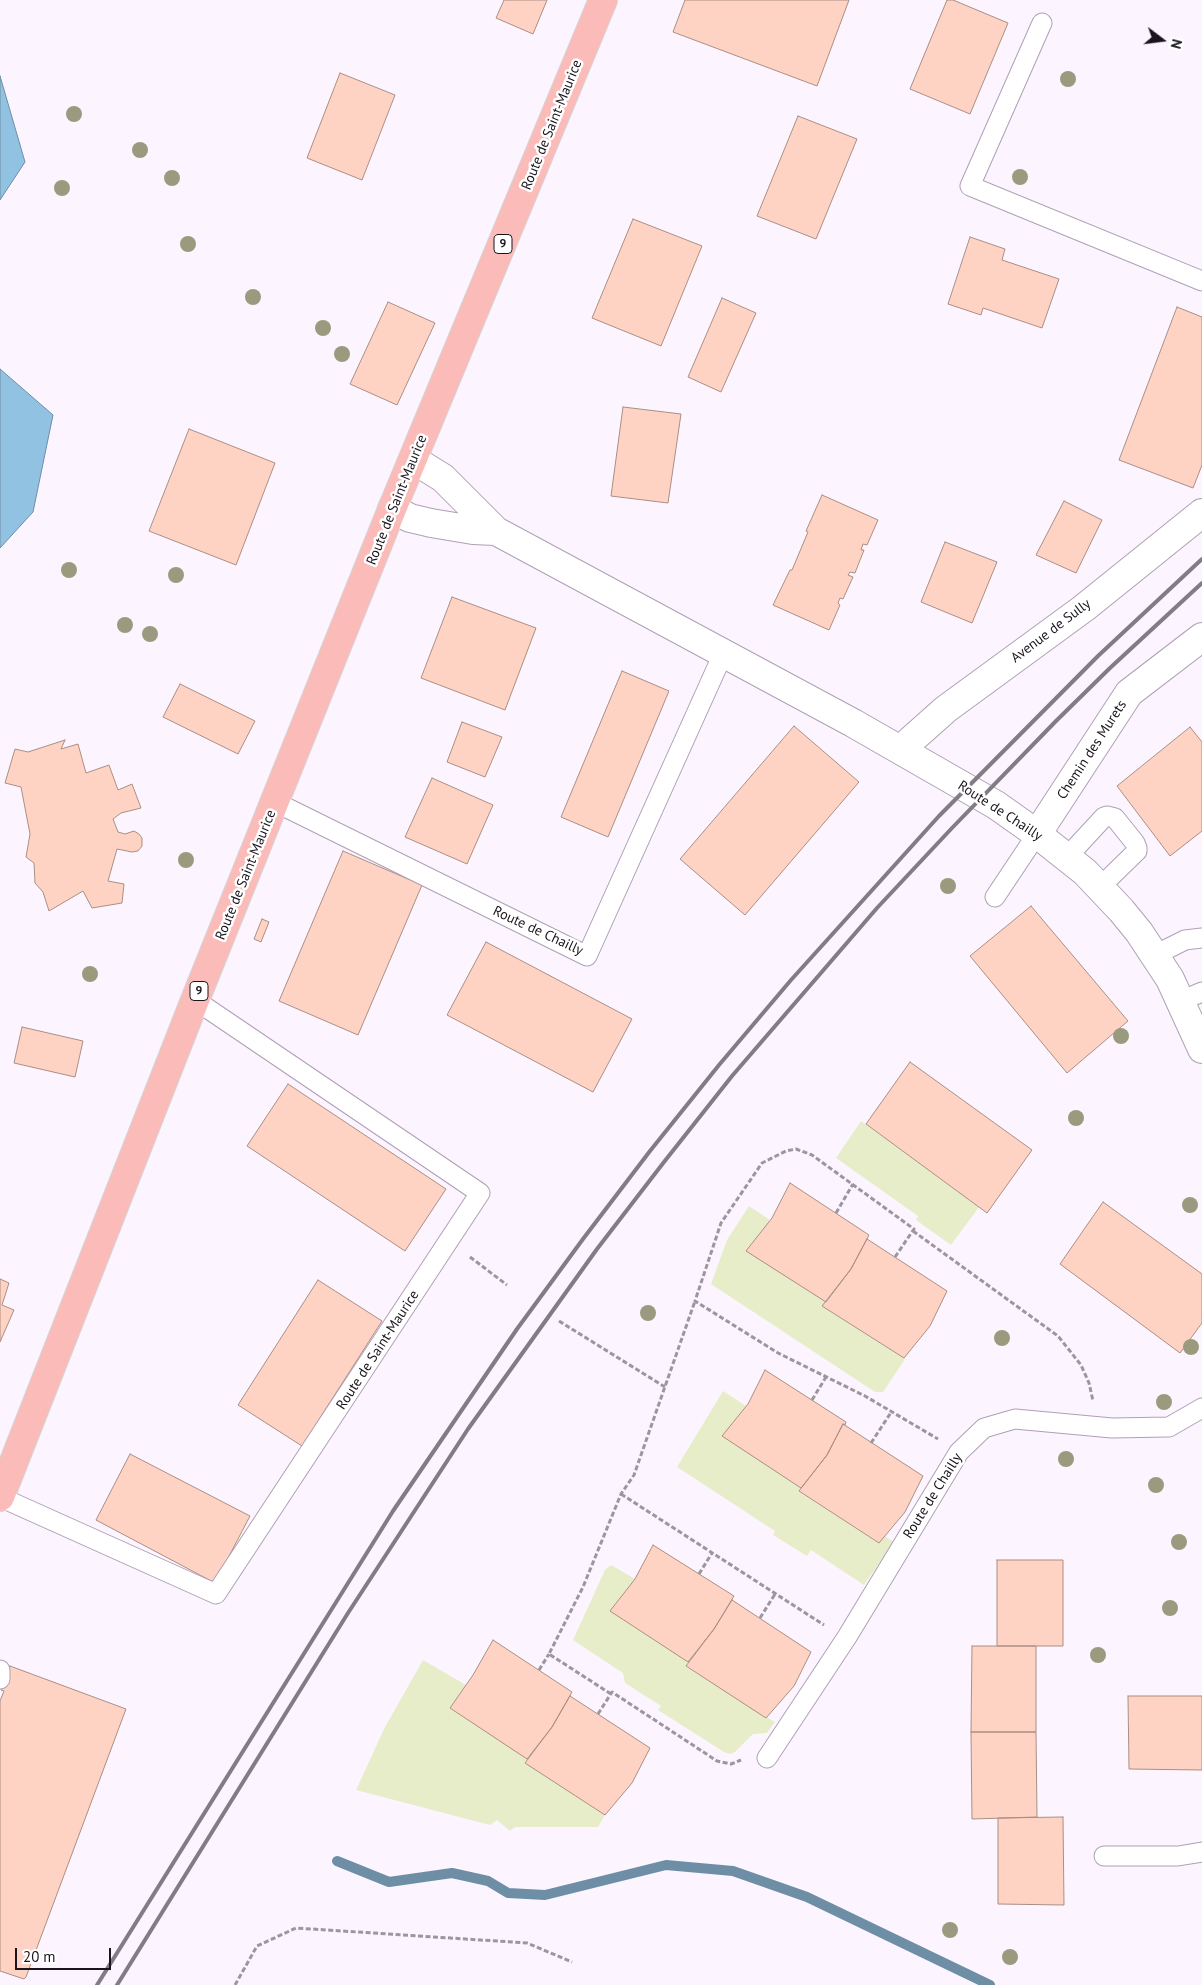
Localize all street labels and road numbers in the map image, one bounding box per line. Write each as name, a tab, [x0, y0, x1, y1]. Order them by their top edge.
street label: Route de Saint-Maurice	[518, 57, 586, 193]
road number: 9	[494, 234, 512, 253]
street label: Route de Saint-Maurice	[363, 432, 431, 568]
street label: Avenue de Sully	[1008, 596, 1094, 666]
street label: Chemin des Murets	[1054, 697, 1130, 803]
street label: Route de Chailly	[955, 777, 1045, 845]
street label: Route de Saint-Maurice	[212, 807, 280, 943]
street label: Route de Chailly	[490, 903, 586, 959]
road number: 9	[190, 981, 208, 1000]
street label: Route de Saint-Maurice	[333, 1287, 423, 1413]
street label: Route de Chailly	[900, 1450, 966, 1542]

